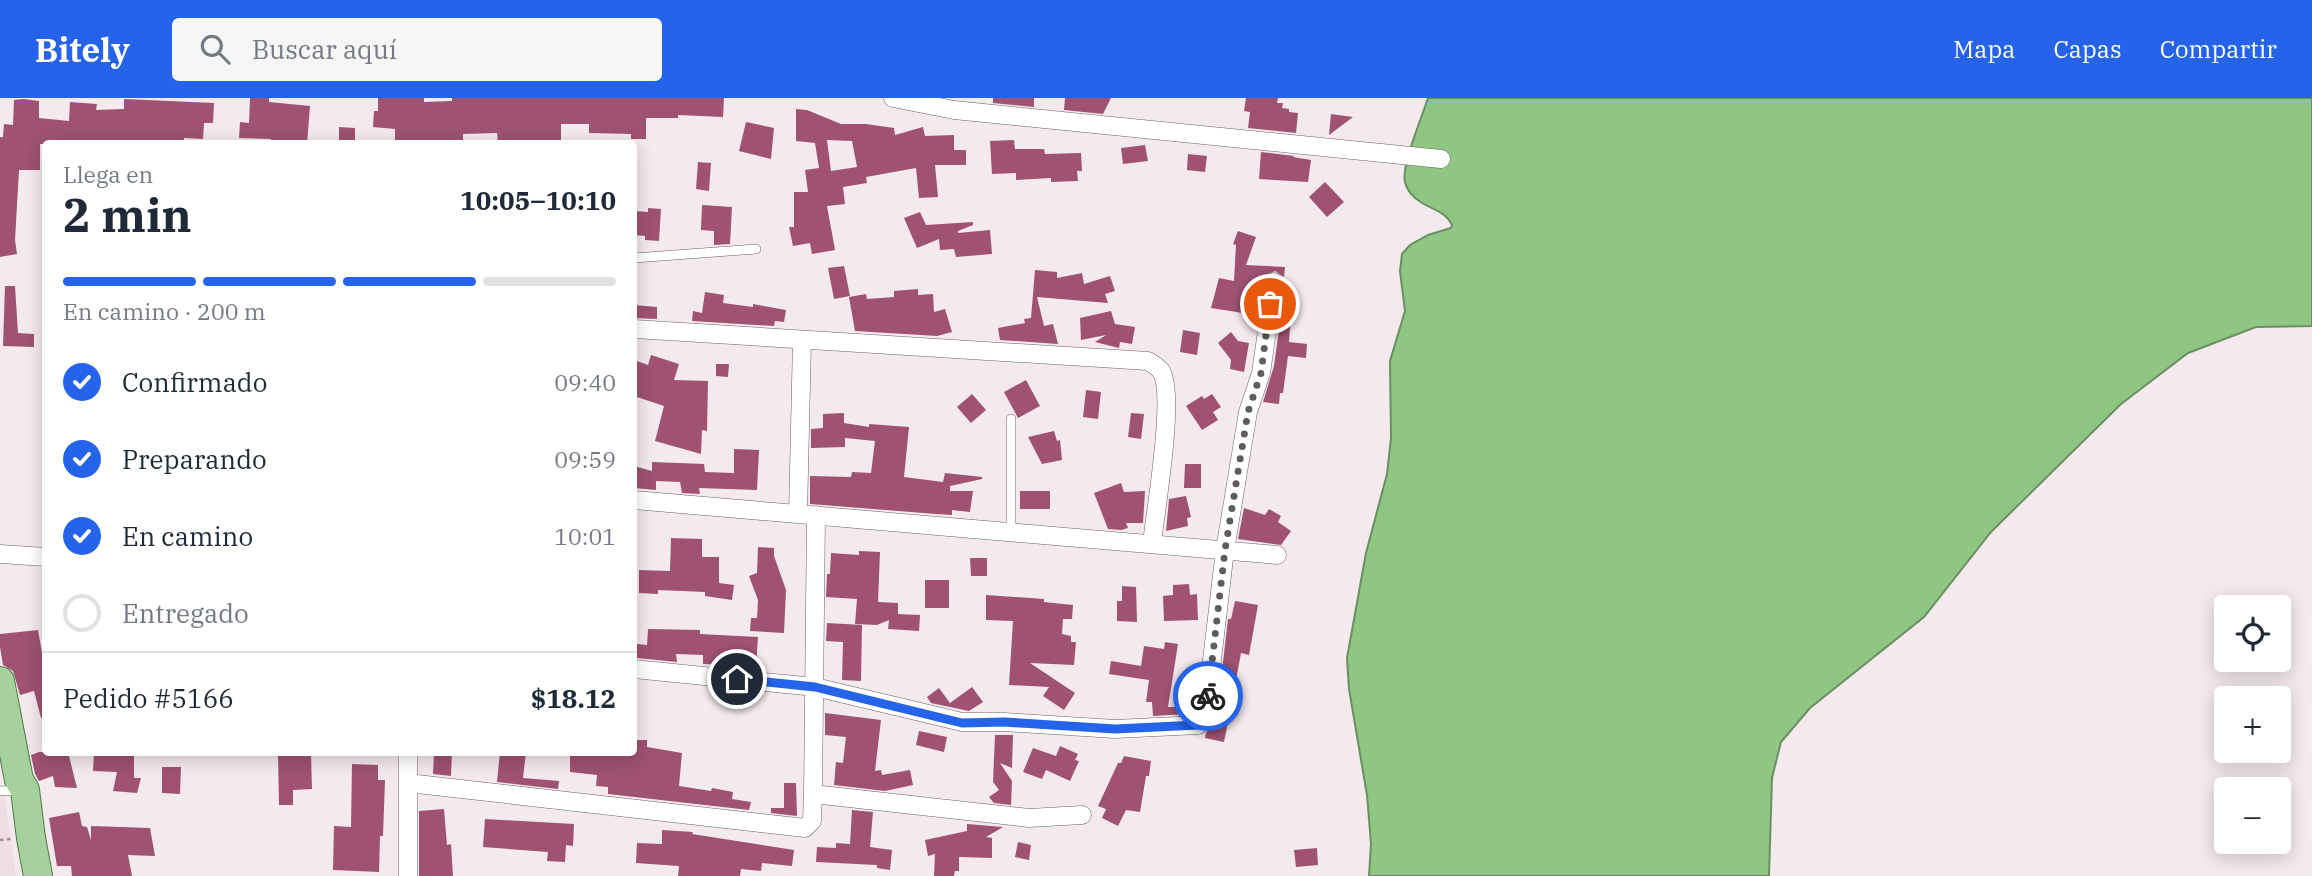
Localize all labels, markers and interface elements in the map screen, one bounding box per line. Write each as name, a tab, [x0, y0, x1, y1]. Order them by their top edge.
search box	[172, 18, 662, 81]
text: Bitely	[35, 28, 130, 71]
icon: search	[196, 30, 234, 68]
text: Buscar aquí	[252, 32, 397, 66]
text: Mapa	[1953, 33, 2015, 65]
text: Capas	[2053, 33, 2122, 65]
text: Compartir	[2160, 33, 2277, 65]
text: Llega en	[63, 159, 153, 189]
text: 10:05–10:10	[460, 183, 616, 217]
text: 2 min	[63, 185, 192, 245]
pin	[1240, 274, 1300, 334]
icon: bag	[1251, 285, 1289, 323]
text: En camino · 200 m	[63, 296, 266, 326]
icon: check	[63, 363, 101, 401]
text: Confirmado	[122, 365, 267, 399]
text: 09:40	[554, 367, 616, 397]
icon: check	[63, 440, 101, 478]
text: Preparando	[122, 442, 267, 476]
text: 09:59	[554, 444, 616, 474]
icon: check	[63, 517, 101, 555]
text: En camino	[122, 519, 253, 553]
text: 10:01	[554, 521, 616, 551]
map controls	[2214, 595, 2291, 854]
button: locate	[2214, 595, 2291, 672]
text: Entregado	[122, 596, 249, 630]
pin	[707, 649, 767, 709]
icon: home	[718, 660, 756, 698]
courier	[1173, 661, 1243, 731]
icon: bike	[1189, 677, 1227, 715]
text: Pedido #5166	[63, 681, 234, 715]
text: $18.12	[531, 681, 616, 715]
button: +	[2214, 686, 2291, 763]
button: −	[2214, 777, 2291, 854]

